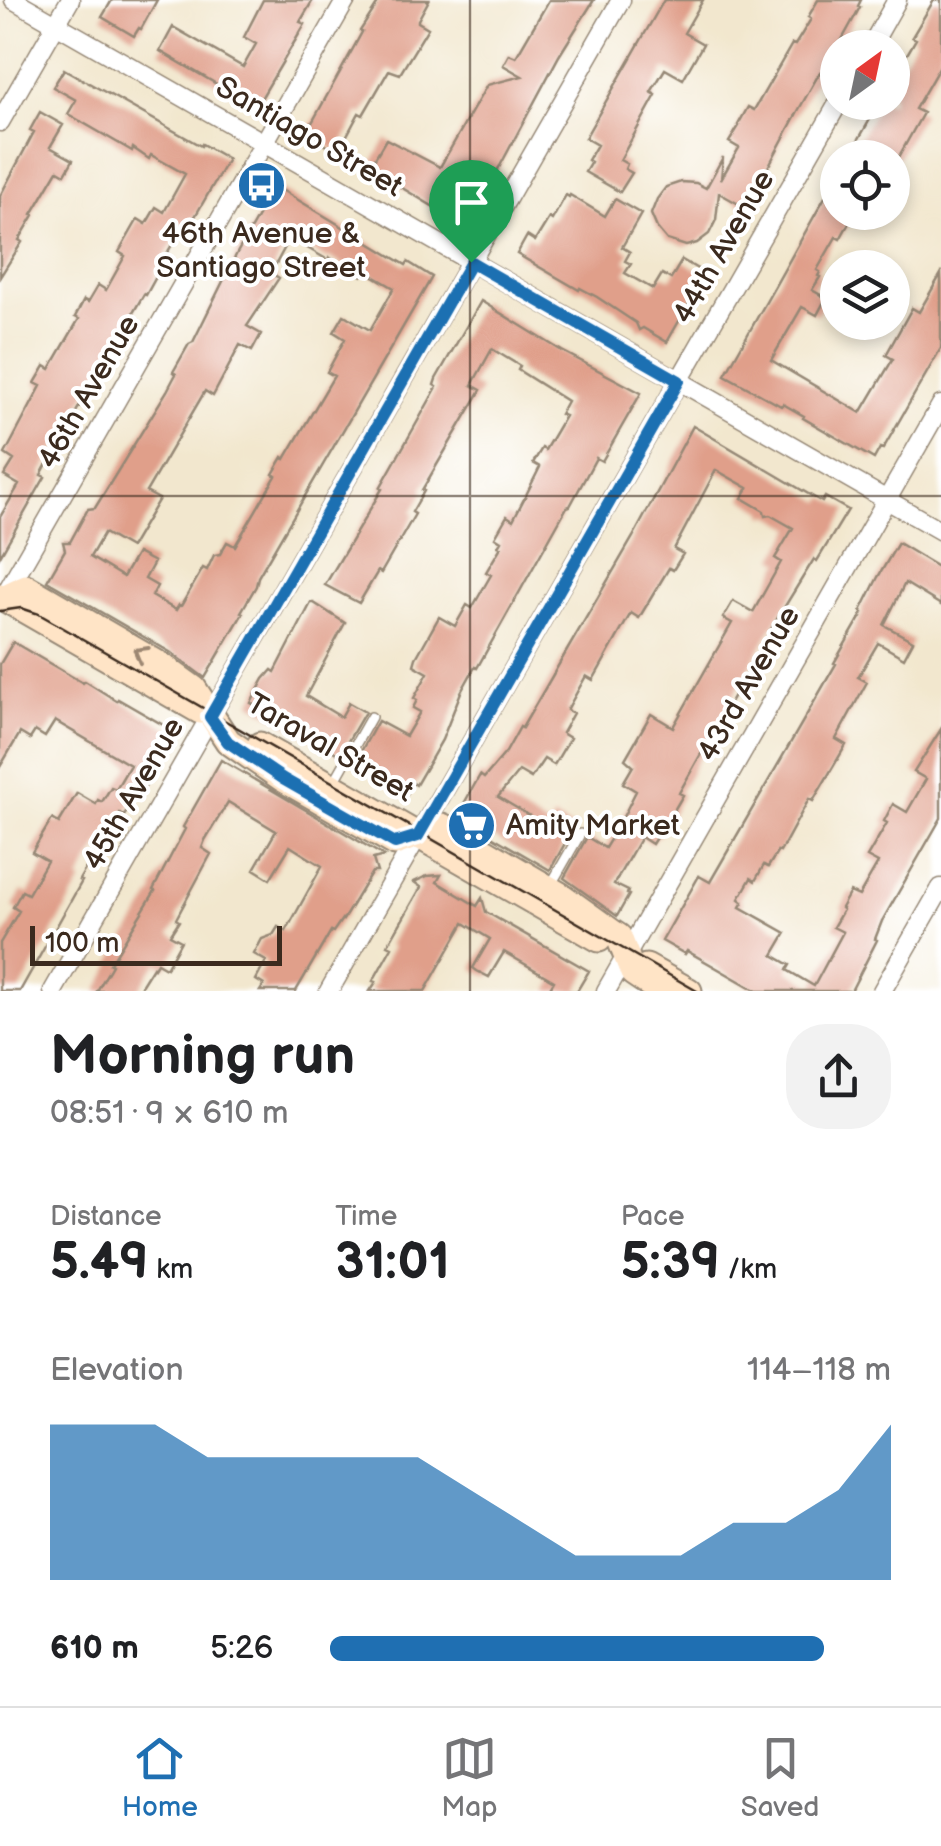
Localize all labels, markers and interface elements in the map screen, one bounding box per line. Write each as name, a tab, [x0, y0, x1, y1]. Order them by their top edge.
north arrow	[820, 30, 910, 120]
map controls	[820, 30, 910, 340]
street label: Santiago Street	[209, 69, 409, 205]
button: locate	[820, 140, 910, 230]
bus stop icon: 46th Avenue & Santiago Street	[235, 159, 287, 211]
pin	[429, 160, 514, 263]
street label: 44th Avenue	[666, 164, 782, 330]
icon: arrive	[444, 175, 499, 230]
place label: 46th Avenue & Santiago Street	[156, 216, 366, 286]
button: layers	[820, 250, 910, 340]
street label: 46th Avenue	[31, 309, 147, 475]
street label: 43rd Avenue	[690, 600, 808, 768]
one-way arrow	[133, 646, 151, 665]
street label: Taraval Street	[240, 686, 420, 810]
street label: 45th Avenue	[76, 711, 192, 877]
supermarket icon: Amity Market	[445, 800, 497, 852]
place label: Amity Market	[506, 808, 680, 844]
scale bar	[30, 921, 282, 966]
text: 100 m	[45, 927, 119, 960]
text: Morning run	[50, 1023, 355, 1090]
button: share	[786, 1024, 891, 1129]
text: 08:51 · 9 × 610 m	[50, 1094, 288, 1133]
text: Distance	[50, 1200, 162, 1233]
text: Time	[335, 1200, 397, 1233]
text: Pace	[621, 1200, 685, 1233]
text: 5.49	[50, 1233, 149, 1293]
text: 31:01	[335, 1233, 450, 1293]
text: 5:39	[621, 1233, 720, 1293]
text: km	[149, 1253, 193, 1286]
text: /km	[720, 1253, 777, 1286]
text: Elevation	[50, 1351, 183, 1390]
text: 114–118 m	[747, 1351, 891, 1390]
text: 610 m	[50, 1629, 139, 1668]
text: 5:26	[210, 1629, 273, 1668]
tab: Home	[122, 1731, 198, 1824]
tab: Map	[441, 1731, 497, 1824]
tab: Saved	[741, 1731, 819, 1824]

